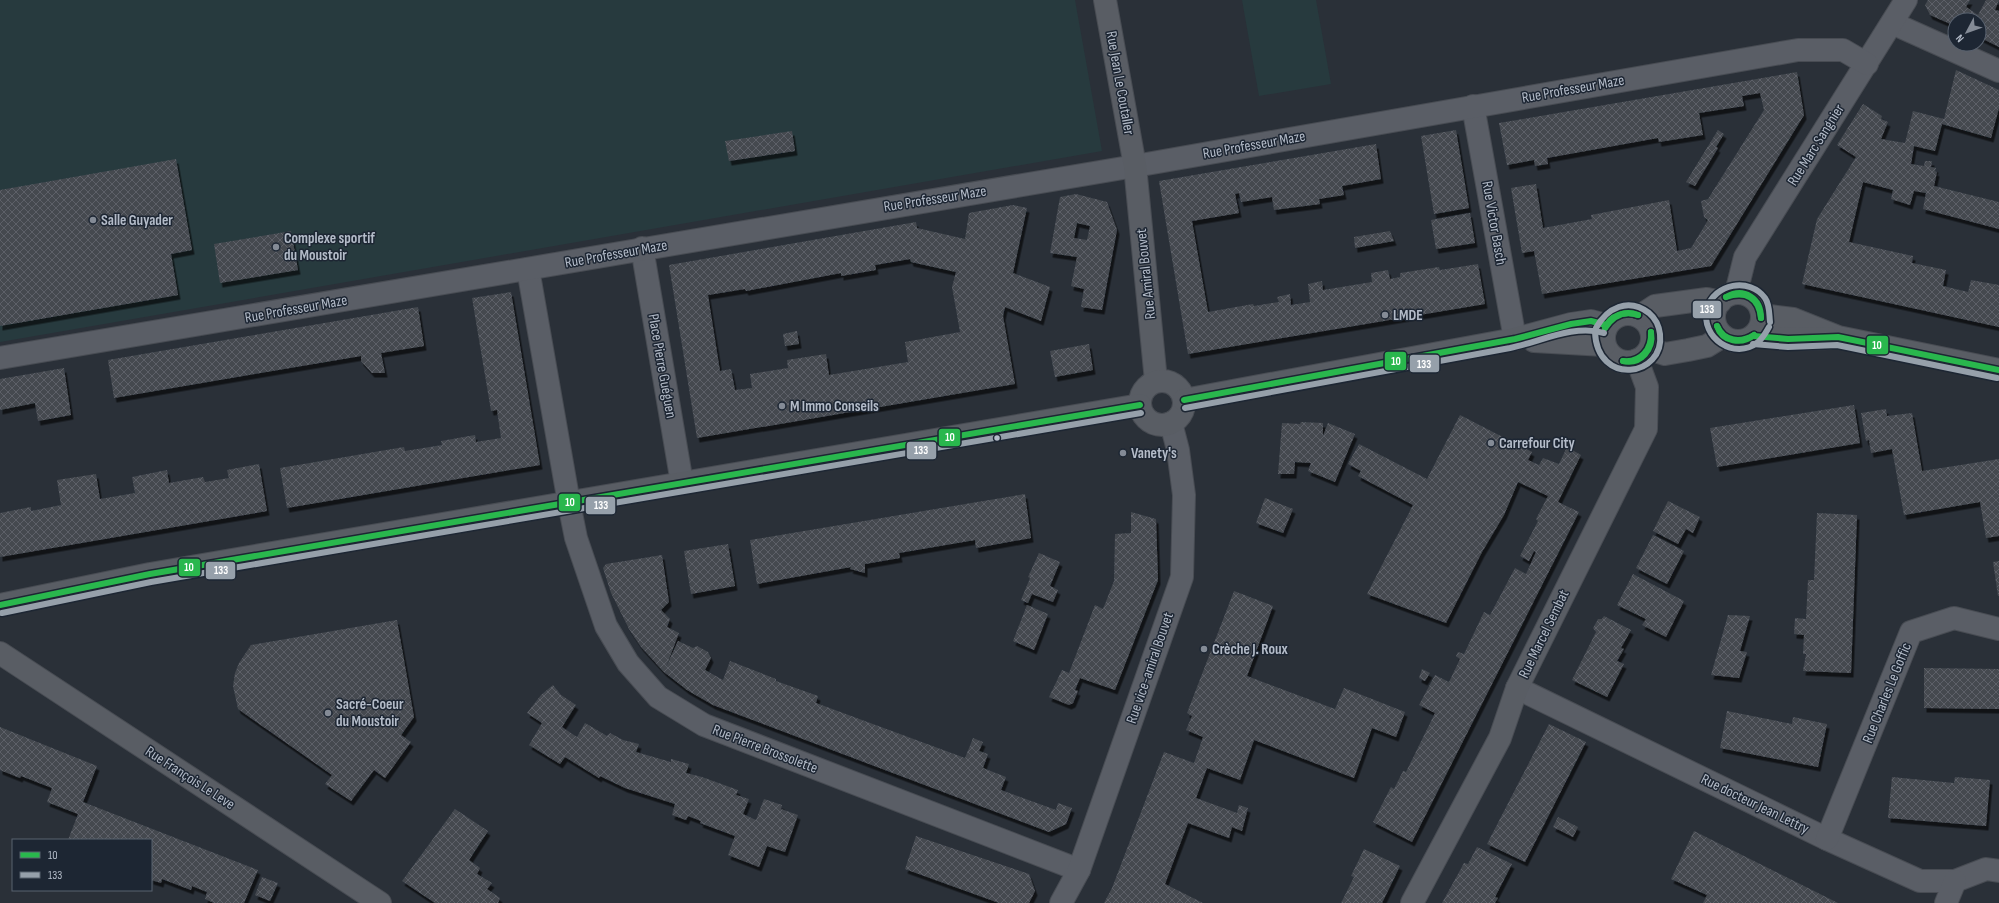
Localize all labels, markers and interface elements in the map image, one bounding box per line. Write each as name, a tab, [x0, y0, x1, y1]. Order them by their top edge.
north arrow	[1947, 12, 1987, 52]
street label: Rue Jean Le Coutaller	[1102, 30, 1139, 137]
text: N	[1953, 32, 1967, 45]
street label: Rue Professeur Maze	[1520, 71, 1626, 107]
street label: Rue Marc Sangnier	[1783, 100, 1849, 189]
street label: Rue Professeur Maze	[1201, 127, 1307, 163]
street label: Rue Victor Basch	[1477, 180, 1511, 266]
street label: Rue Professeur Maze	[882, 182, 988, 216]
place label: Salle Guyader	[101, 211, 173, 230]
marker: Salle Guyader	[88, 215, 98, 225]
street label: Rue Amiral Bouvet	[1132, 227, 1160, 320]
place label: Complexe sportif du Moustoir	[284, 229, 375, 265]
street label: Rue Professeur Maze	[563, 236, 669, 272]
marker: Complexe sportif du Moustoir	[271, 242, 281, 252]
street label: Rue Professeur Maze	[243, 291, 349, 327]
line badge: 133	[1692, 300, 1722, 319]
text: 133	[1700, 303, 1714, 316]
place label: LMDE	[1393, 306, 1423, 325]
marker: LMDE	[1380, 310, 1390, 320]
street label: Place Pierre Guéguen	[643, 312, 681, 420]
line badge: 10	[1866, 335, 1889, 355]
text: 10	[1872, 339, 1882, 352]
line badge: 10	[1384, 351, 1407, 371]
line badge: 133	[1409, 354, 1440, 373]
text: 10	[1391, 355, 1401, 368]
text: 133	[1417, 358, 1431, 371]
place label: M Immo Conseils	[790, 397, 879, 416]
marker: M Immo Conseils	[777, 401, 787, 411]
line badge: 10	[938, 428, 961, 447]
text: 10	[945, 431, 955, 444]
unlabelled marker	[992, 433, 1002, 443]
place label: Carrefour City	[1499, 434, 1576, 453]
marker: Carrefour City	[1486, 438, 1496, 448]
line badge: 133	[906, 441, 937, 460]
text: 133	[914, 444, 928, 457]
place label: Vanety's	[1131, 444, 1177, 463]
marker: Vanety's	[1118, 448, 1128, 458]
line badge: 10	[558, 493, 581, 512]
text: 10	[565, 496, 575, 509]
line badge: 133	[585, 496, 616, 515]
text: 133	[594, 499, 608, 512]
line badge: 10	[178, 558, 201, 577]
text: 10	[184, 561, 194, 574]
line badge: 133	[205, 561, 236, 580]
text: 133	[214, 564, 228, 577]
street label: Rue Marcel Sembat	[1514, 586, 1574, 681]
street label: Rue vice-amiral Bouvet	[1122, 610, 1178, 726]
place label: Crèche J. Roux	[1212, 640, 1288, 659]
street label: Rue Charles Le Goffic	[1858, 640, 1916, 746]
marker: Crèche J. Roux	[1199, 644, 1209, 654]
place label: Sacré-Coeur du Moustoir	[336, 695, 404, 731]
marker: Sacré-Coeur du Moustoir	[323, 708, 333, 718]
street label: Rue Pierre Brossolette	[710, 720, 820, 778]
street label: Rue François Le Leve	[142, 742, 238, 814]
street label: Rue docteur Jean Lettry	[1698, 770, 1812, 838]
legend	[12, 839, 152, 891]
text: 10	[48, 848, 58, 863]
text: 133	[48, 868, 62, 883]

